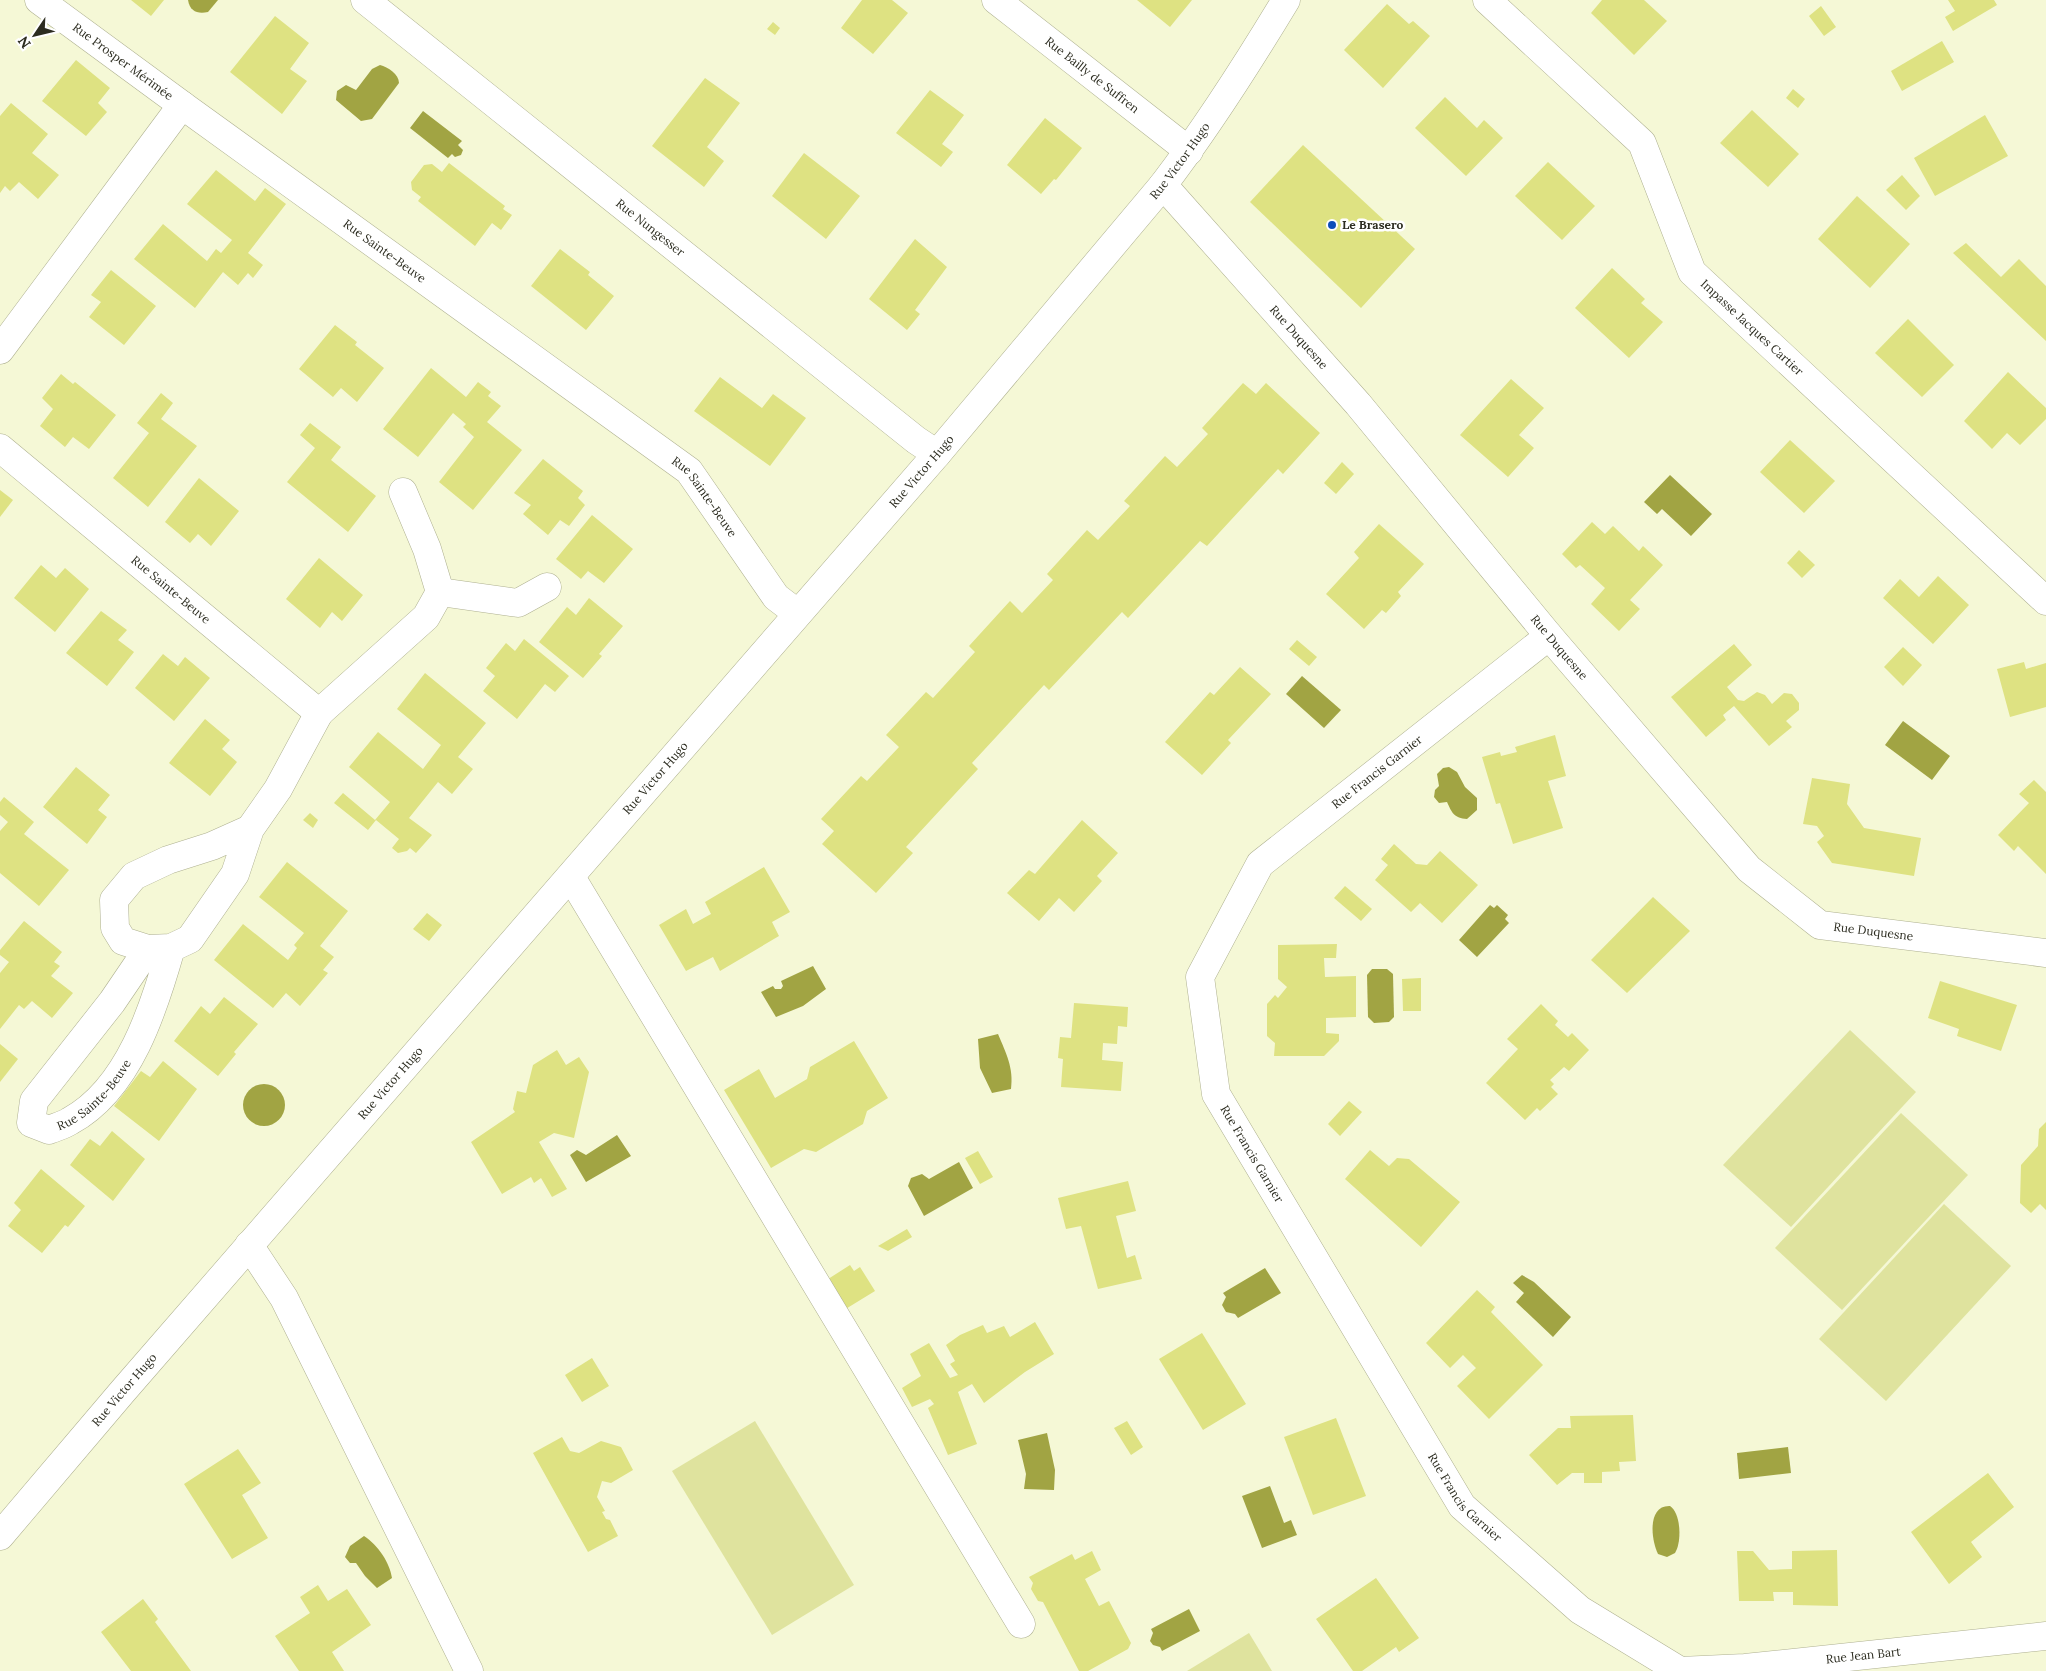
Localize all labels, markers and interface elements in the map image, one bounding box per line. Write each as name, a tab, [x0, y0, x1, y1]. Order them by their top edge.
north arrow	[10, 10, 60, 60]
street label: Rue Prosper Mérimée	[70, 19, 177, 103]
text: N	[14, 33, 35, 52]
street label: Rue Bailly de Suffren	[1042, 33, 1142, 116]
street label: Rue Victor Hugo	[1146, 119, 1213, 202]
street label: Rue Nungesser	[613, 195, 689, 260]
street label: Rue Sainte-Beuve	[341, 216, 430, 286]
place label: Le Brasero	[1342, 217, 1404, 232]
marker: Le Brasero	[1326, 219, 1338, 231]
street label: Impasse Jacques Cartier	[1698, 276, 1807, 379]
street label: Rue Duquesne	[1267, 302, 1332, 372]
street label: Rue Victor Hugo	[886, 432, 957, 511]
street label: Rue Sainte-Beuve	[669, 453, 741, 540]
street label: Rue Sainte-Beuve	[128, 552, 214, 627]
street label: Rue Duquesne	[1528, 612, 1592, 683]
street label: Rue Francis Garnier	[1328, 731, 1426, 812]
street label: Rue Victor Hugo	[619, 738, 691, 817]
street label: Rue Duquesne	[1833, 919, 1915, 944]
street label: Rue Victor Hugo	[354, 1043, 426, 1122]
street label: Rue Sainte-Beuve	[55, 1056, 134, 1133]
street label: Rue Francis Garnier	[1217, 1102, 1288, 1206]
street label: Rue Victor Hugo	[88, 1350, 160, 1429]
street label: Rue Francis Garnier	[1425, 1450, 1506, 1545]
street label: Rue Jean Bart	[1825, 1643, 1902, 1666]

